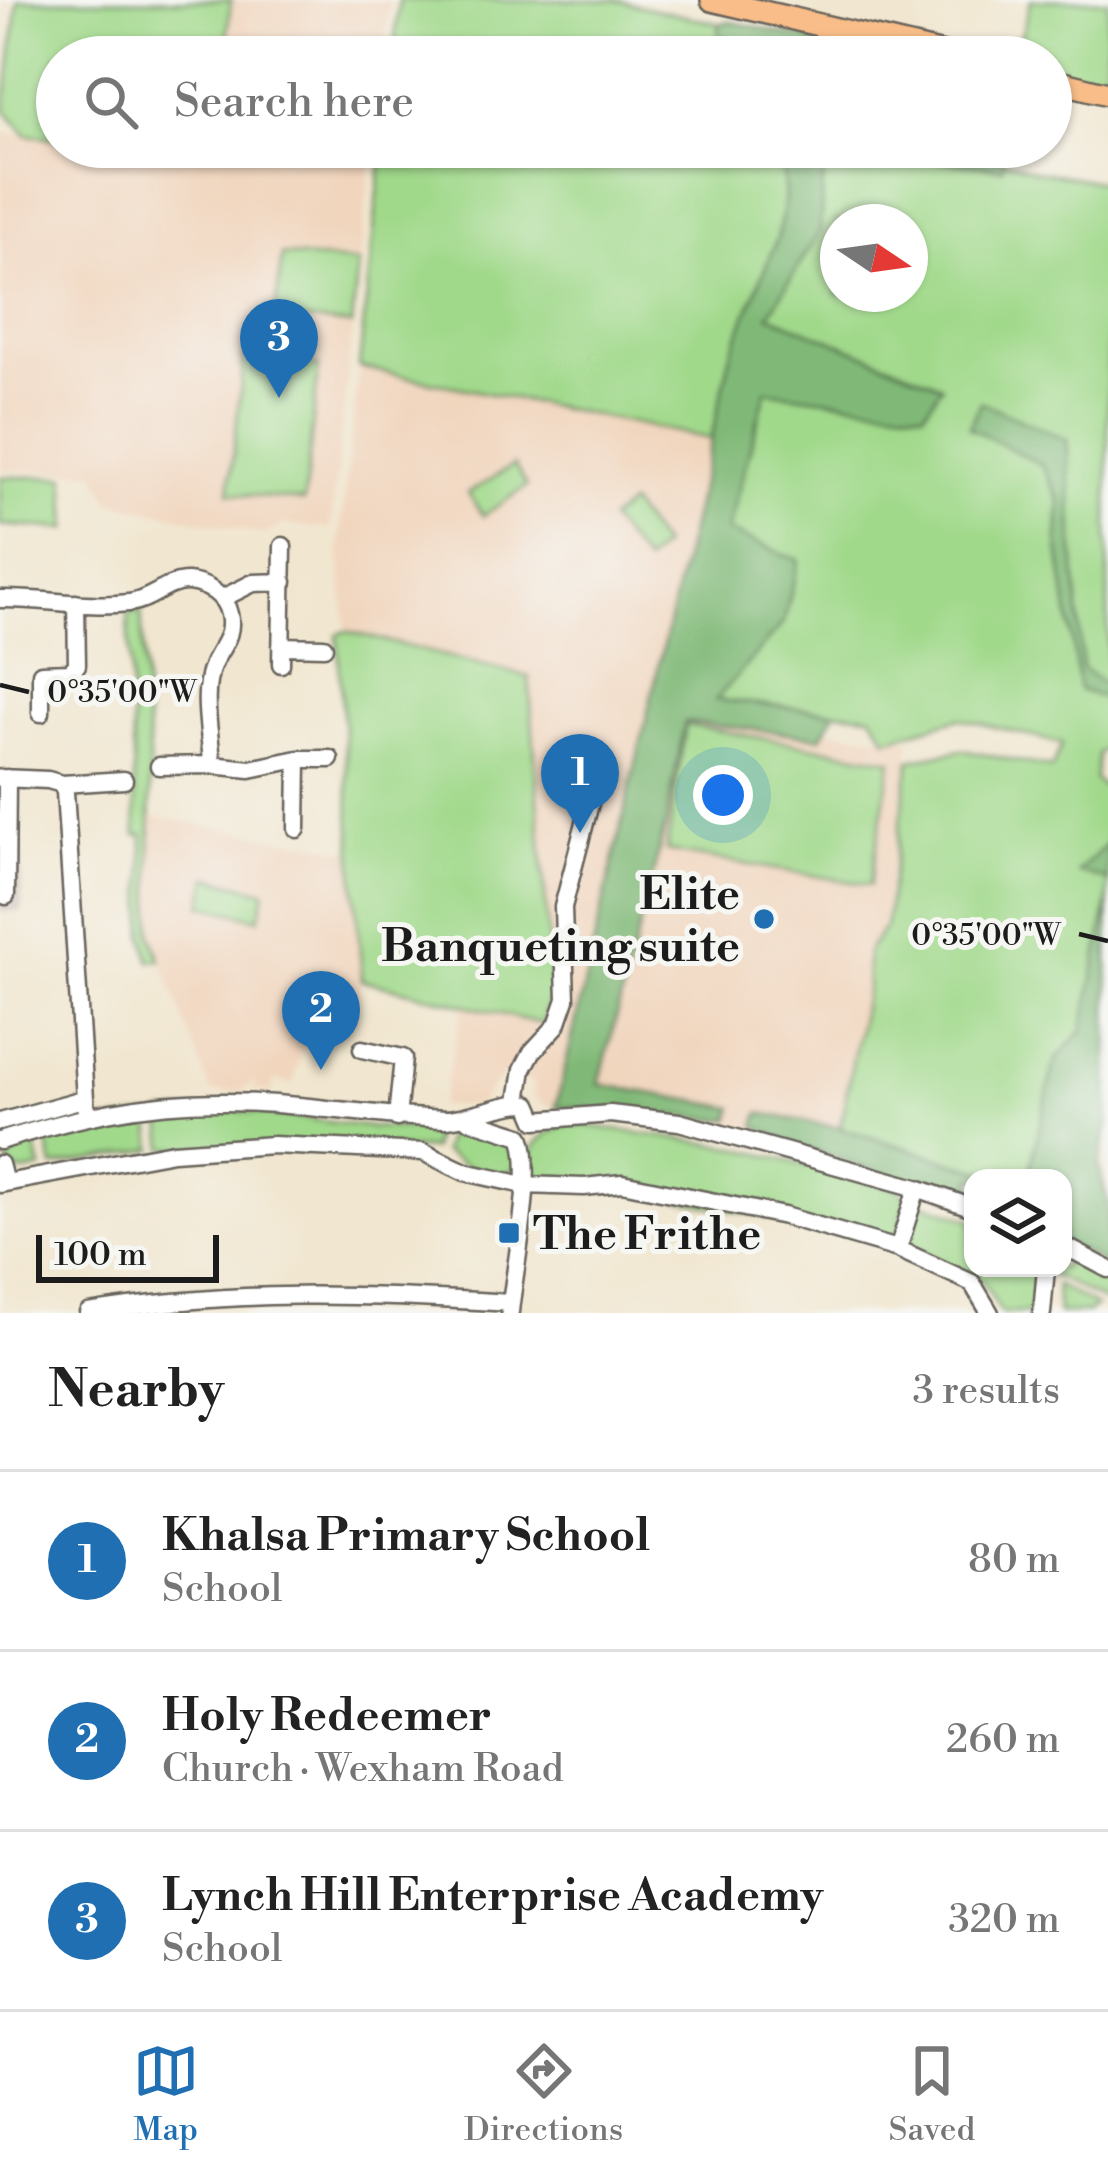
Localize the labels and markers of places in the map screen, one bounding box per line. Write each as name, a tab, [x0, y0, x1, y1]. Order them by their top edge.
pin: 3	[240, 299, 318, 398]
pin: 1	[541, 734, 619, 833]
place label: Elite Banqueting suite	[381, 867, 740, 976]
marker: Elite Banqueting suite	[751, 906, 777, 932]
pin: 2	[282, 971, 360, 1070]
place label: The Frithe	[533, 1207, 761, 1264]
marker: The Frithe	[496, 1220, 522, 1246]

